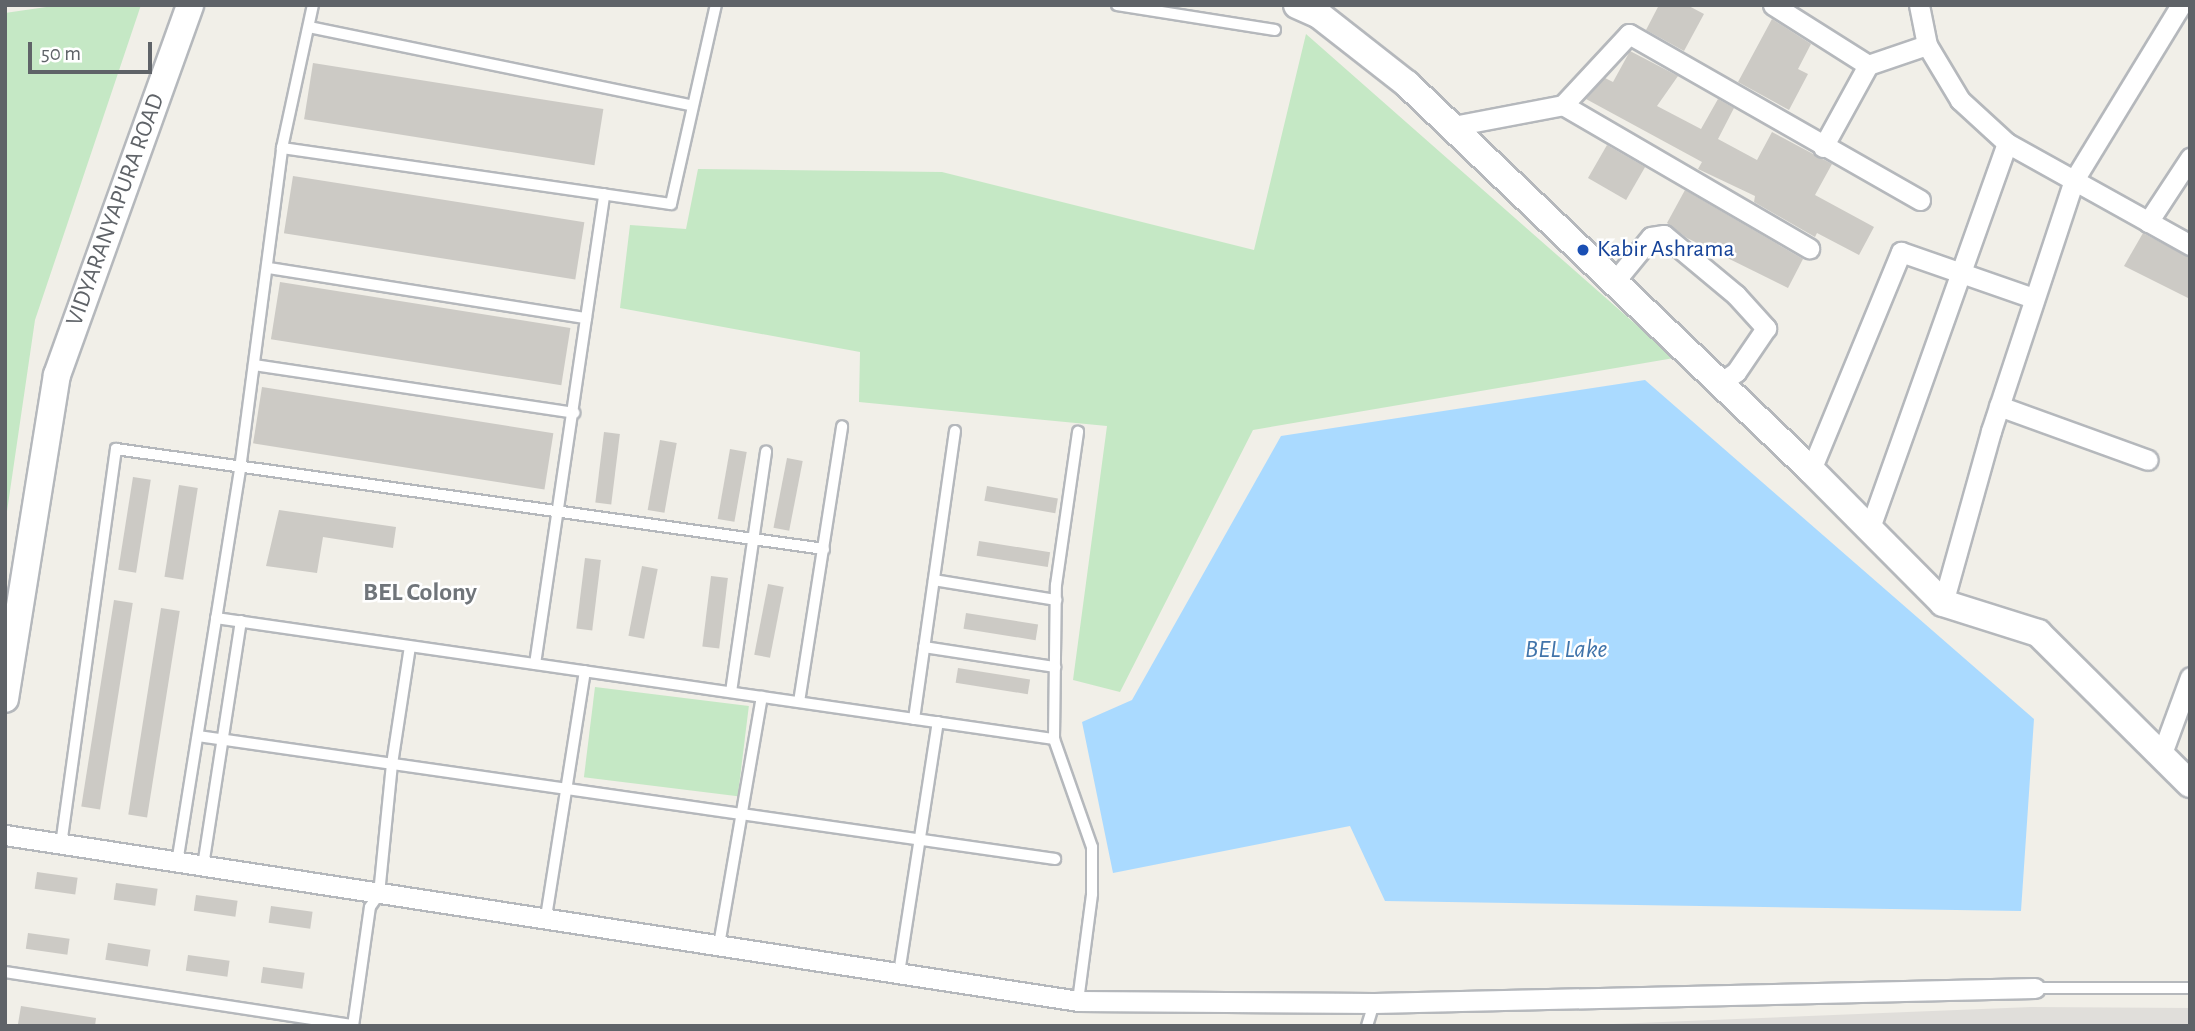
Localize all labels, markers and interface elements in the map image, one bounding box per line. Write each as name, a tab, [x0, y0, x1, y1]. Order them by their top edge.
scale bar	[32, 28, 156, 72]
text: 50 m	[41, 43, 81, 64]
street label: VIDYARANYAPURA ROAD	[61, 90, 171, 330]
place label: Kabir Ashrama	[1597, 236, 1734, 264]
marker: Kabir Ashrama	[1575, 242, 1591, 258]
district label: BEL Colony	[363, 577, 477, 609]
water label: BEL Lake	[1525, 634, 1607, 666]

